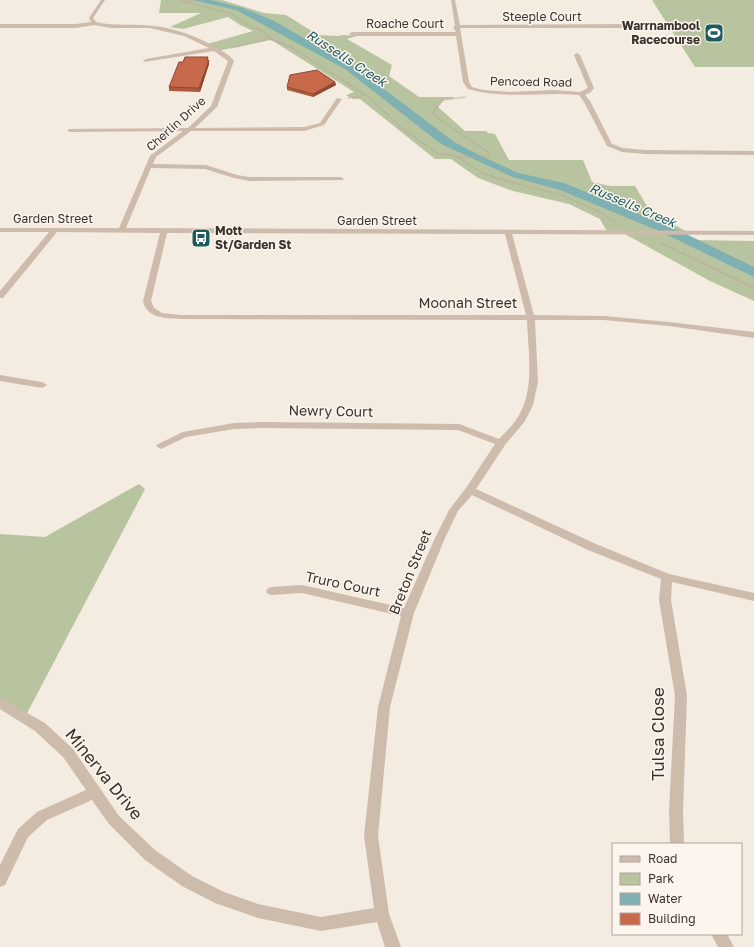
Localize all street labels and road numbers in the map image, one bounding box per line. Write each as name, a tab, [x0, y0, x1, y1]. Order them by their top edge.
street label: Steeple Court	[502, 9, 582, 24]
street label: Roache Court	[366, 16, 444, 31]
street label: Pencoed Road	[490, 73, 572, 90]
street label: Cherlin Drive	[143, 93, 208, 154]
street label: Garden Street	[13, 211, 93, 226]
street label: Garden Street	[337, 213, 417, 228]
street label: Moonah Street	[419, 294, 517, 311]
street label: Newry Court	[288, 401, 374, 420]
street label: Breton Street	[385, 527, 434, 617]
street label: Truro Court	[304, 567, 382, 600]
street label: Tulsa Close	[647, 687, 668, 781]
street label: Minerva Drive	[61, 724, 148, 824]

